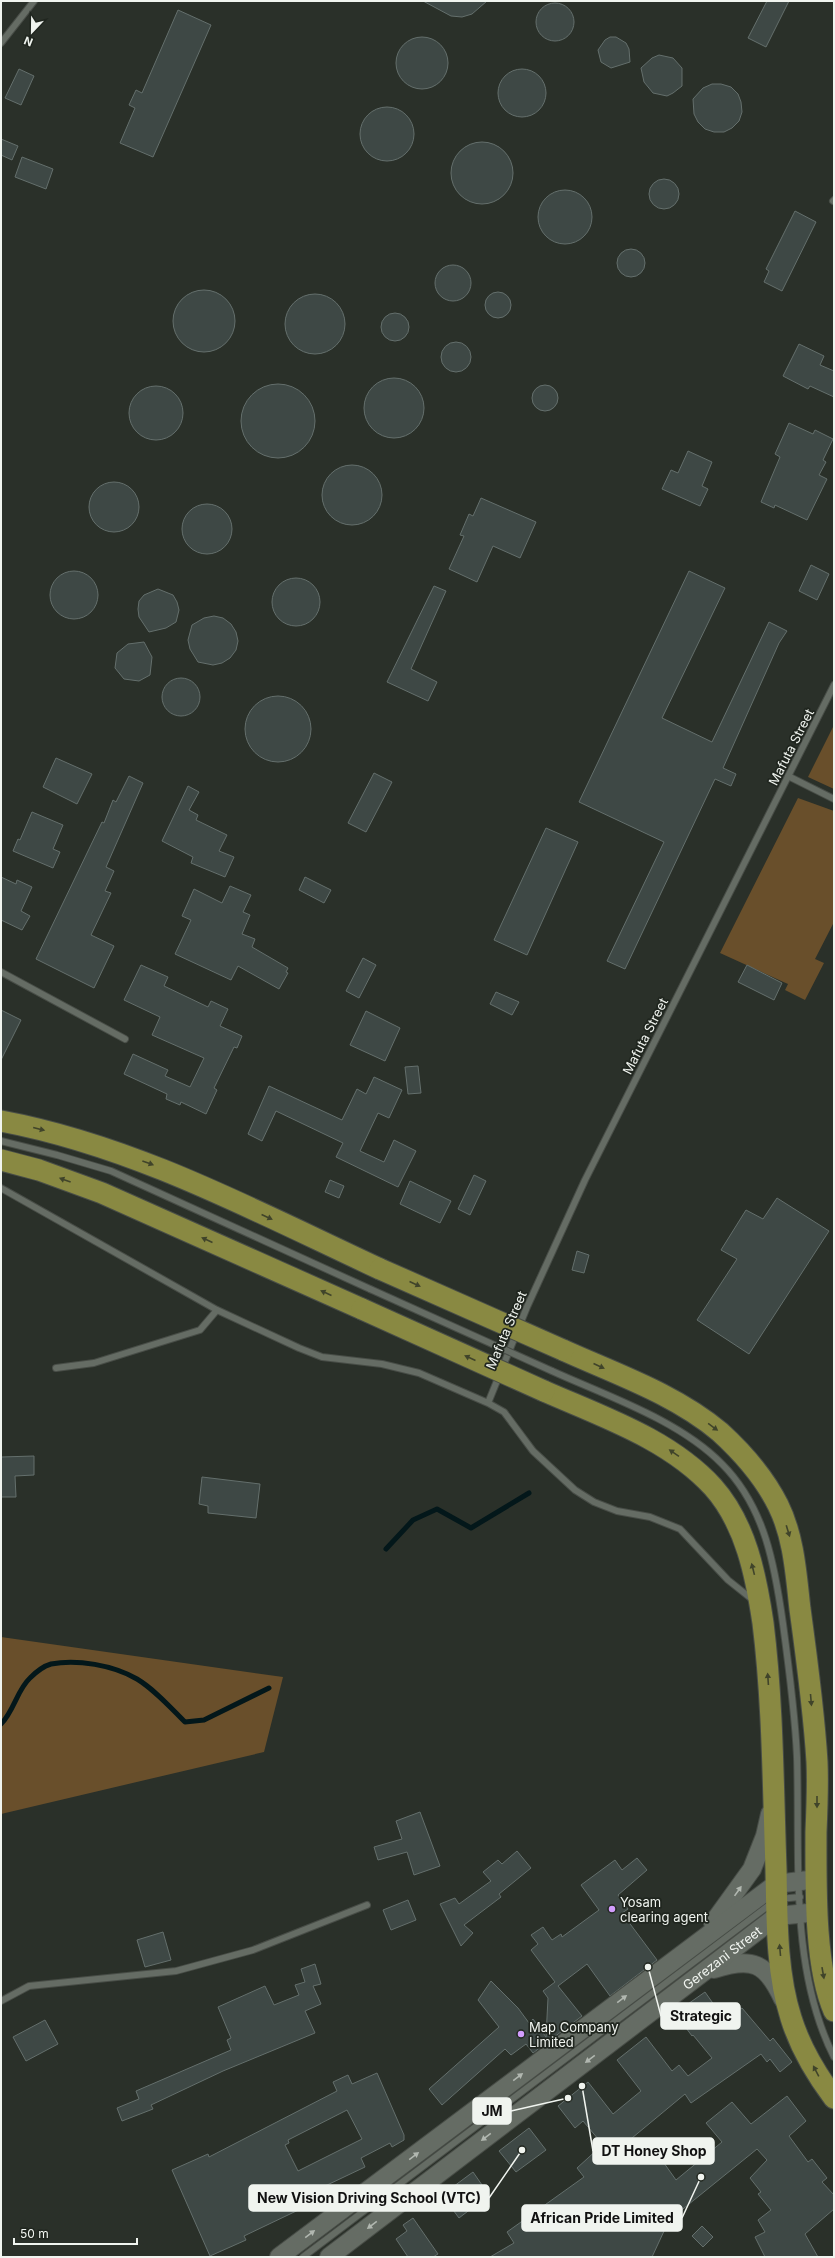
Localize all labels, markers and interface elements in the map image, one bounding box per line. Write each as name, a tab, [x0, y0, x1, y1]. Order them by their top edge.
north arrow	[12, 12, 52, 52]
text: N	[22, 33, 35, 49]
street label: Mafuta Street	[765, 706, 817, 788]
street label: Mafuta Street	[619, 995, 671, 1077]
one-way arrow	[33, 1127, 45, 1133]
one-way arrow	[143, 1161, 155, 1167]
one-way arrow	[59, 1176, 71, 1182]
one-way arrow	[261, 1214, 272, 1220]
one-way arrow	[202, 1237, 213, 1243]
one-way arrow	[410, 1282, 422, 1288]
street label: Mafuta Street	[482, 1288, 530, 1372]
one-way arrow	[320, 1290, 332, 1296]
one-way arrow	[465, 1355, 476, 1361]
one-way arrow	[593, 1363, 604, 1369]
one-way arrow	[708, 1423, 718, 1431]
one-way arrow	[668, 1449, 679, 1457]
one-way arrow	[785, 1525, 791, 1537]
one-way arrow	[750, 1562, 756, 1574]
one-way arrow	[765, 1673, 772, 1685]
one-way arrow	[807, 1694, 814, 1706]
one-way arrow	[814, 1796, 820, 1809]
one-way arrow	[734, 1886, 742, 1896]
place label: Yosam clearing agent	[620, 1894, 708, 1925]
marker: Yosam clearing agent	[607, 1904, 617, 1914]
street label: Gerezani Street	[679, 1923, 765, 1993]
one-way arrow	[777, 1944, 784, 1956]
one-way arrow	[820, 1967, 826, 1980]
one-way arrow	[617, 1996, 627, 2004]
callout: Strategic	[661, 2003, 740, 2029]
text: Strategic	[670, 2007, 732, 2024]
place label: Map Company Limited	[529, 2019, 619, 2050]
marker: Map Company Limited	[516, 2029, 526, 2039]
one-way arrow	[584, 2055, 595, 2063]
one-way arrow	[812, 2066, 819, 2077]
one-way arrow	[513, 2074, 523, 2082]
callout: JM	[473, 2098, 511, 2124]
text: JM	[481, 2102, 503, 2119]
one-way arrow	[481, 2133, 492, 2142]
callout: DT Honey Shop	[593, 2138, 714, 2164]
text: DT Honey Shop	[601, 2142, 707, 2159]
one-way arrow	[409, 2152, 419, 2160]
callout: New Vision Driving School (VTC)	[249, 2185, 489, 2211]
text: New Vision Driving School (VTC)	[257, 2189, 481, 2206]
callout: African Pride Limited	[522, 2205, 682, 2231]
text: African Pride Limited	[530, 2209, 674, 2226]
scale bar	[14, 2220, 137, 2246]
one-way arrow	[366, 2220, 377, 2229]
text: 50 m	[20, 2226, 49, 2241]
one-way arrow	[305, 2230, 315, 2238]

